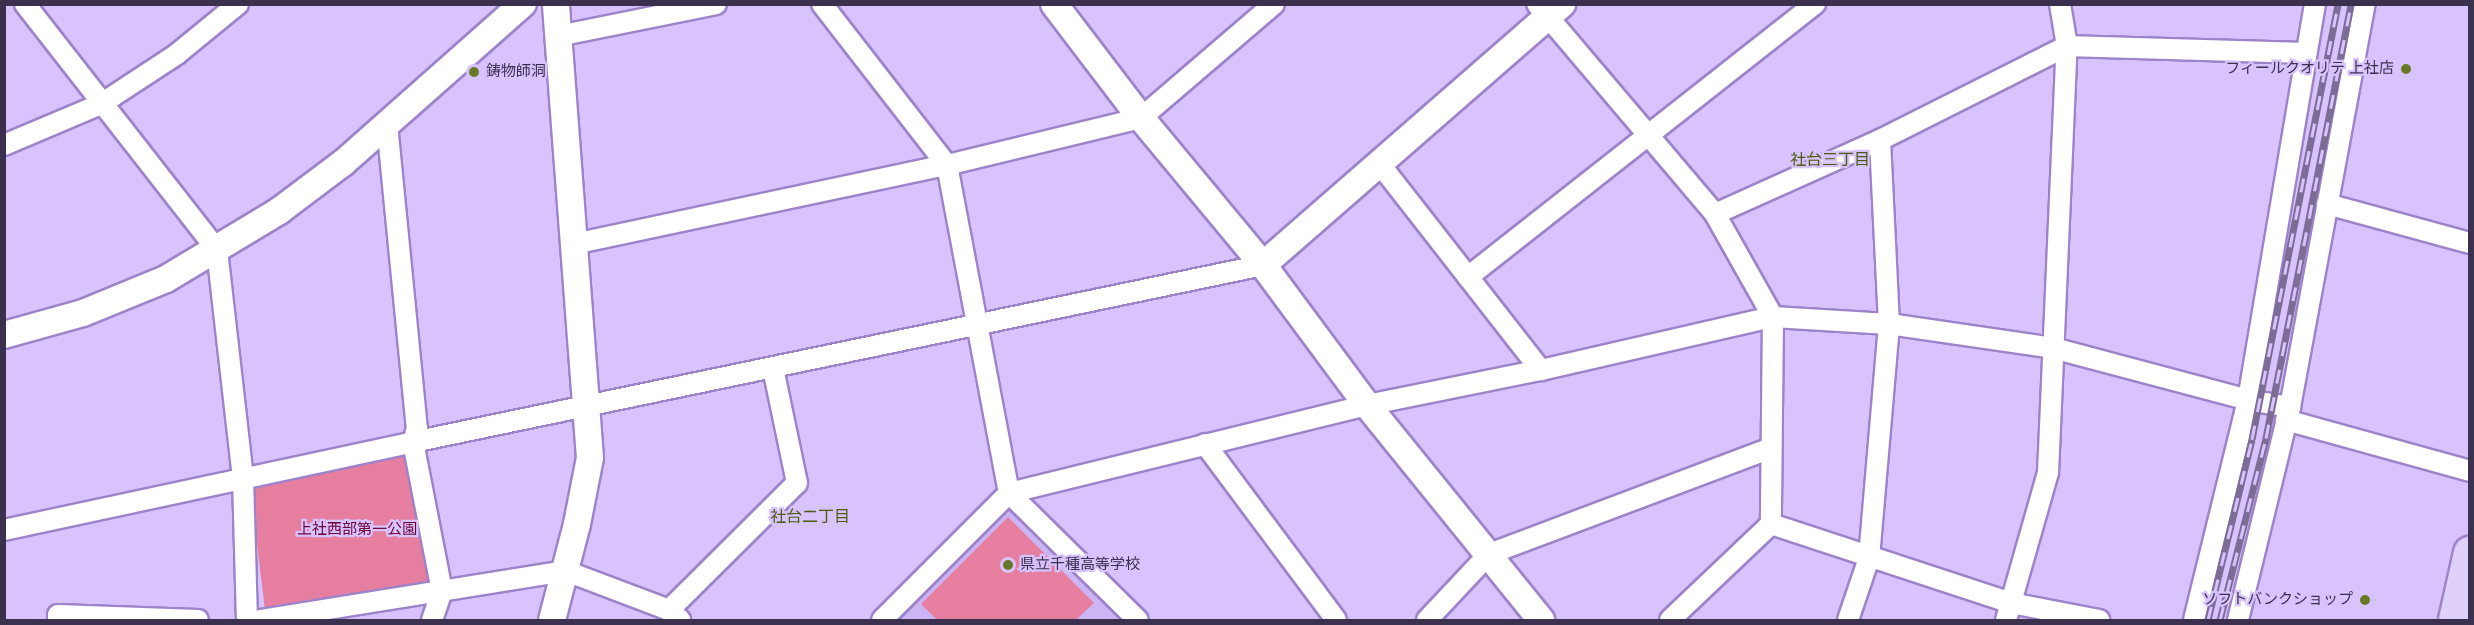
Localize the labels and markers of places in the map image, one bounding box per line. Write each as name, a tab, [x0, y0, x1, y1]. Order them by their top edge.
place label: フィールクオリテ 上社店	[2225, 60, 2394, 78]
marker: フィールクオリテ 上社店	[2399, 62, 2413, 76]
place label: 鋳物師洞	[486, 63, 546, 81]
marker: 鋳物師洞	[467, 65, 481, 79]
place label: 県立千種高等学校	[1020, 556, 1140, 574]
marker: 県立千種高等学校	[1001, 558, 1015, 572]
place label: ソフトバンクショップ	[2203, 591, 2353, 609]
marker: ソフトバンクショップ	[2358, 593, 2372, 607]

